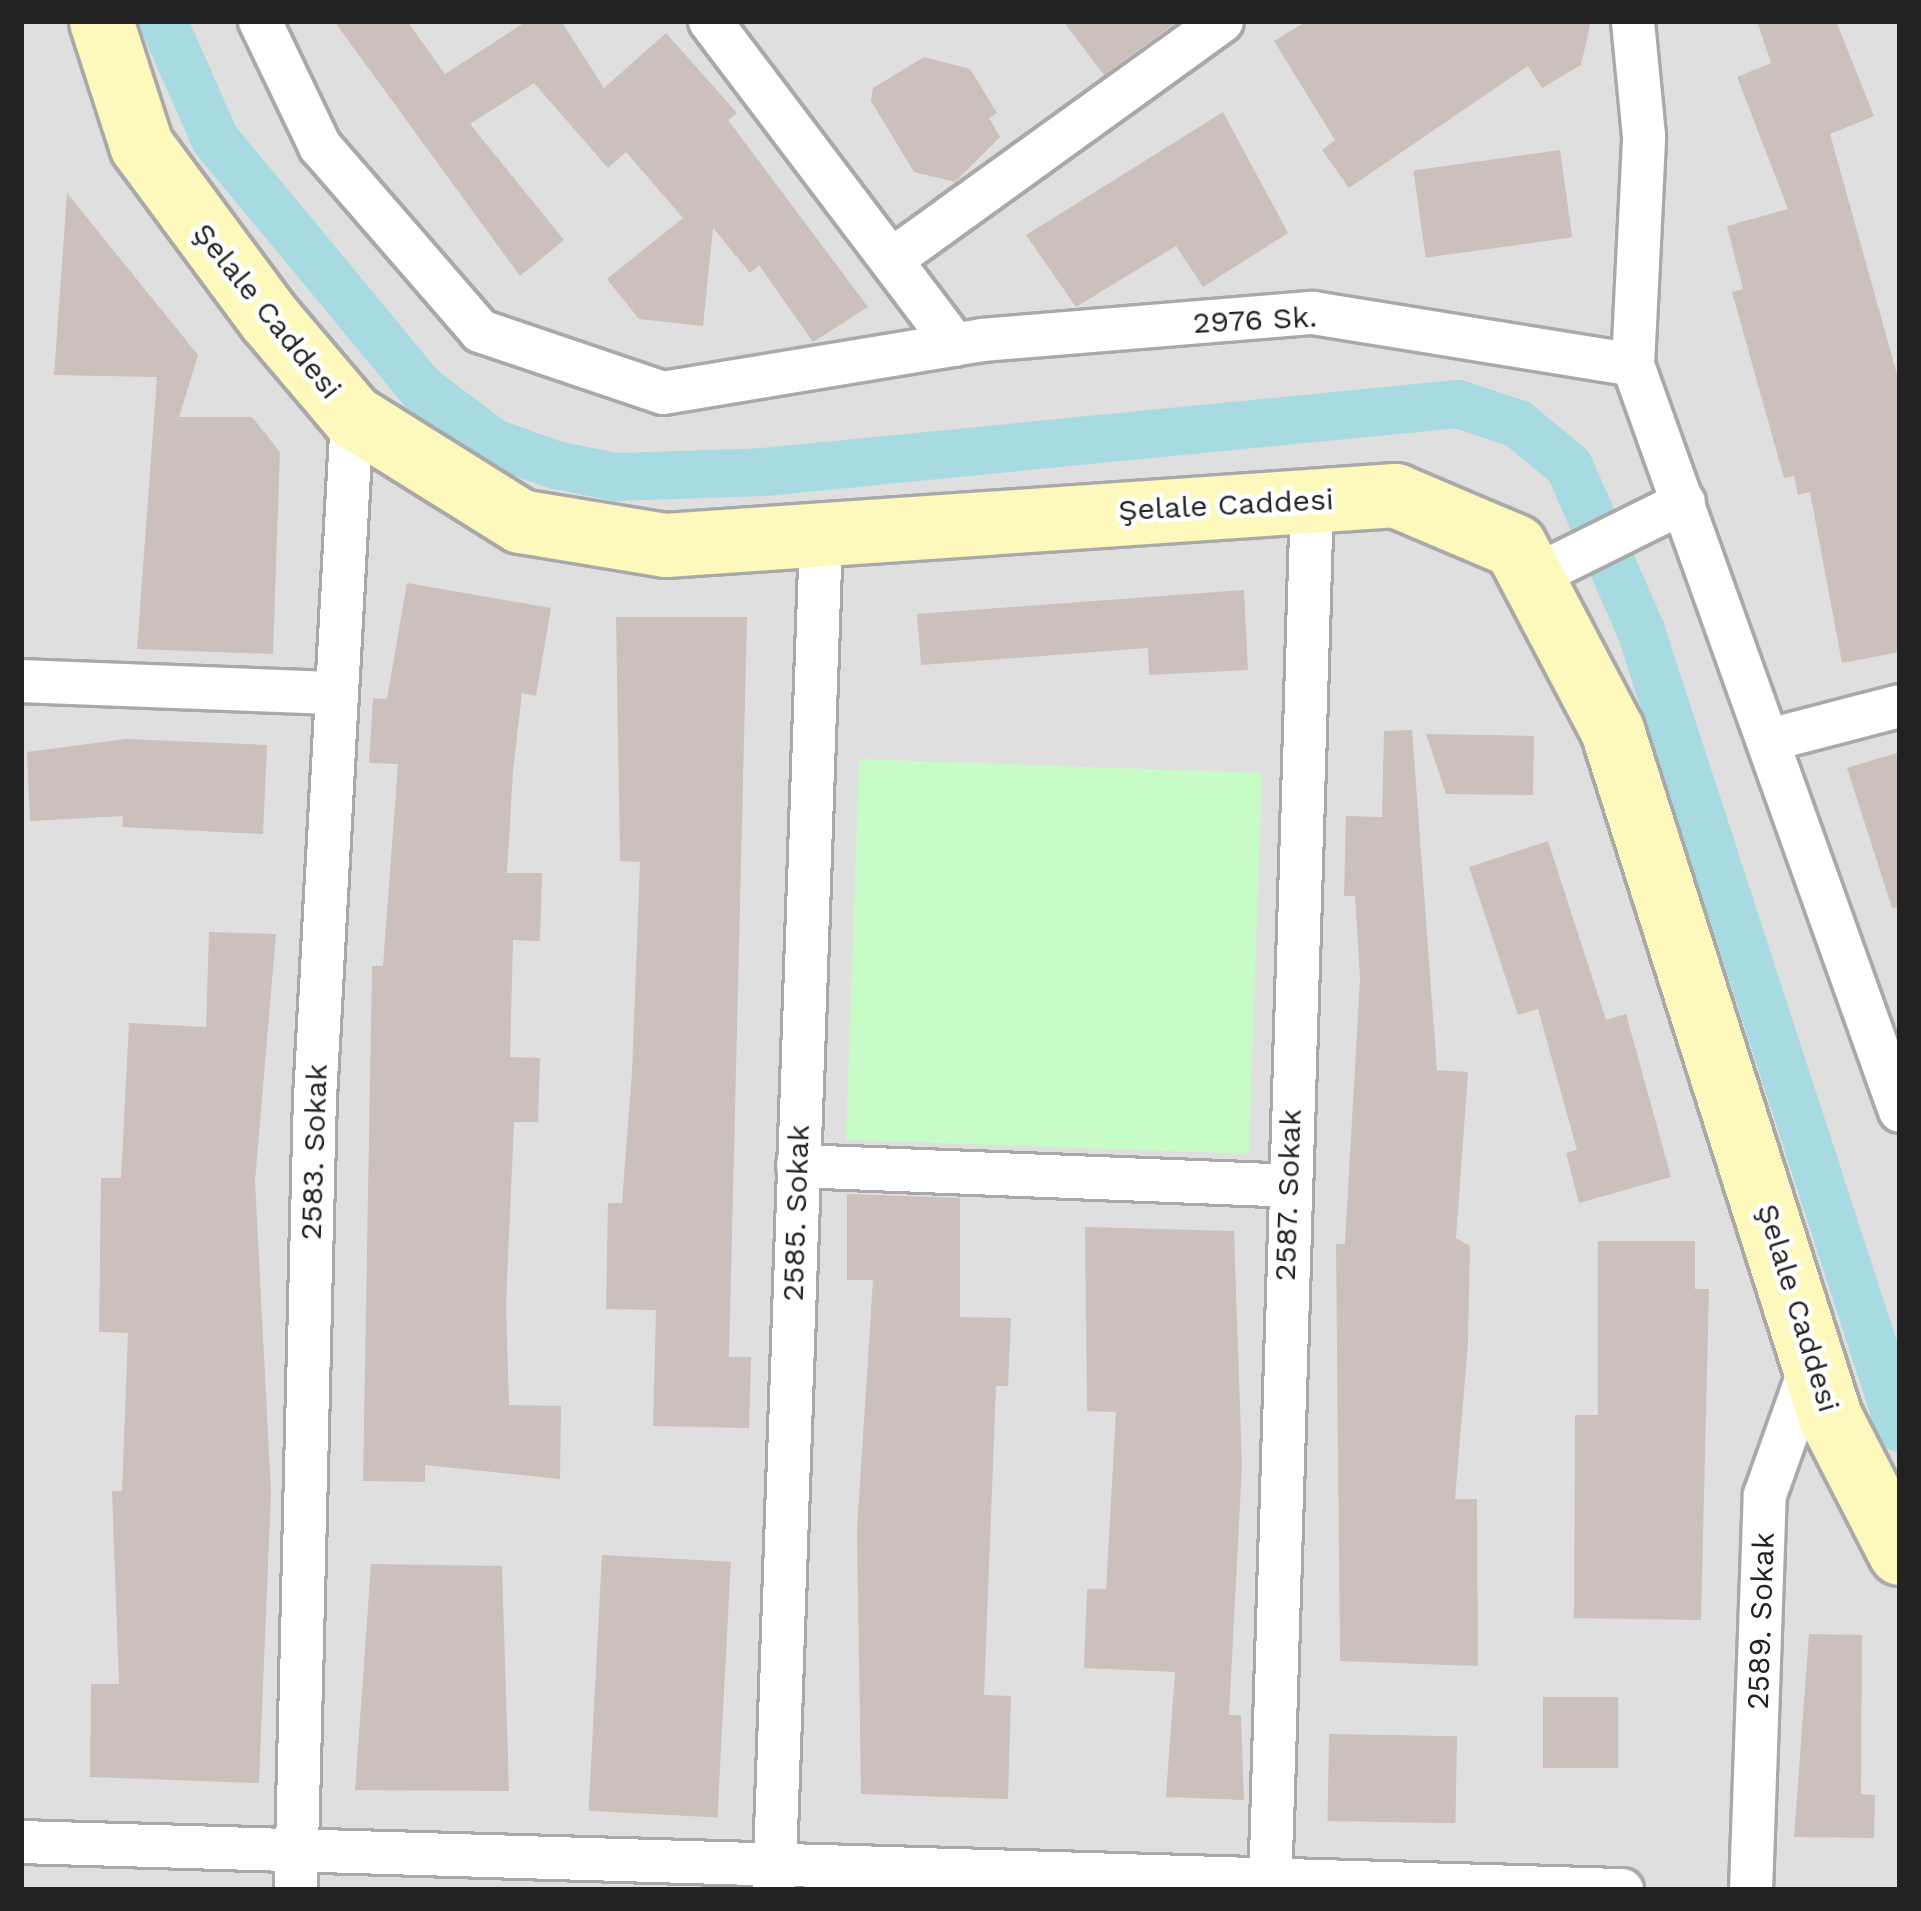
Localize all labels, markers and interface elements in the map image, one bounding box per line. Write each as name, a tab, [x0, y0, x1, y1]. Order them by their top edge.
street label: Şelale Caddesi	[185, 216, 349, 406]
street label: 2976 Sk.	[1192, 299, 1318, 341]
street label: Şelale Caddesi	[1117, 481, 1335, 529]
street label: 2583. Sokak	[293, 1063, 335, 1241]
street label: 2587. Sokak	[1267, 1108, 1309, 1282]
street label: 2585. Sokak	[775, 1124, 817, 1302]
street label: Şelale Caddesi	[1749, 1200, 1847, 1416]
street label: 2589. Sokak	[1740, 1532, 1782, 1710]

